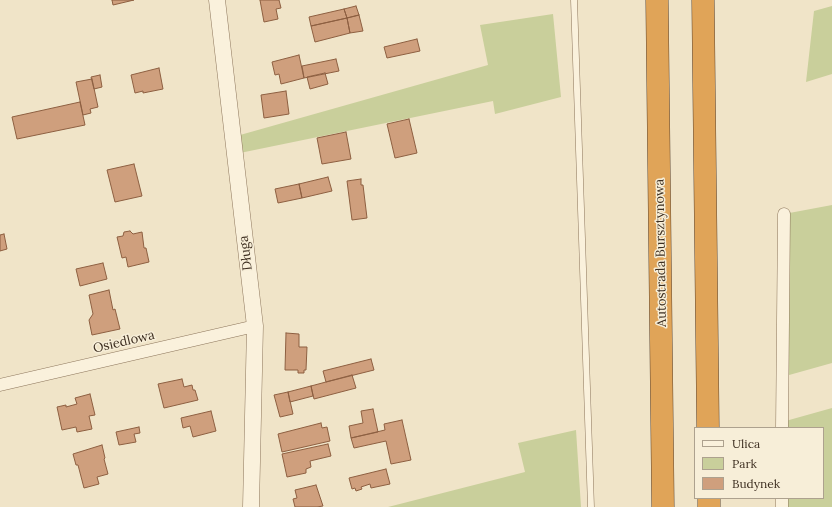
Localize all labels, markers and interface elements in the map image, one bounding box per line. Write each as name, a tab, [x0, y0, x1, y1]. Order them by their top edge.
street label: Autostrada Bursztynowa	[652, 179, 670, 327]
street label: Długa	[236, 235, 256, 271]
street label: Osiedlowa	[92, 327, 156, 357]
legend	[694, 427, 824, 499]
text: Ulica	[732, 436, 760, 451]
text: Park	[732, 456, 757, 471]
text: Budynek	[732, 476, 780, 491]

